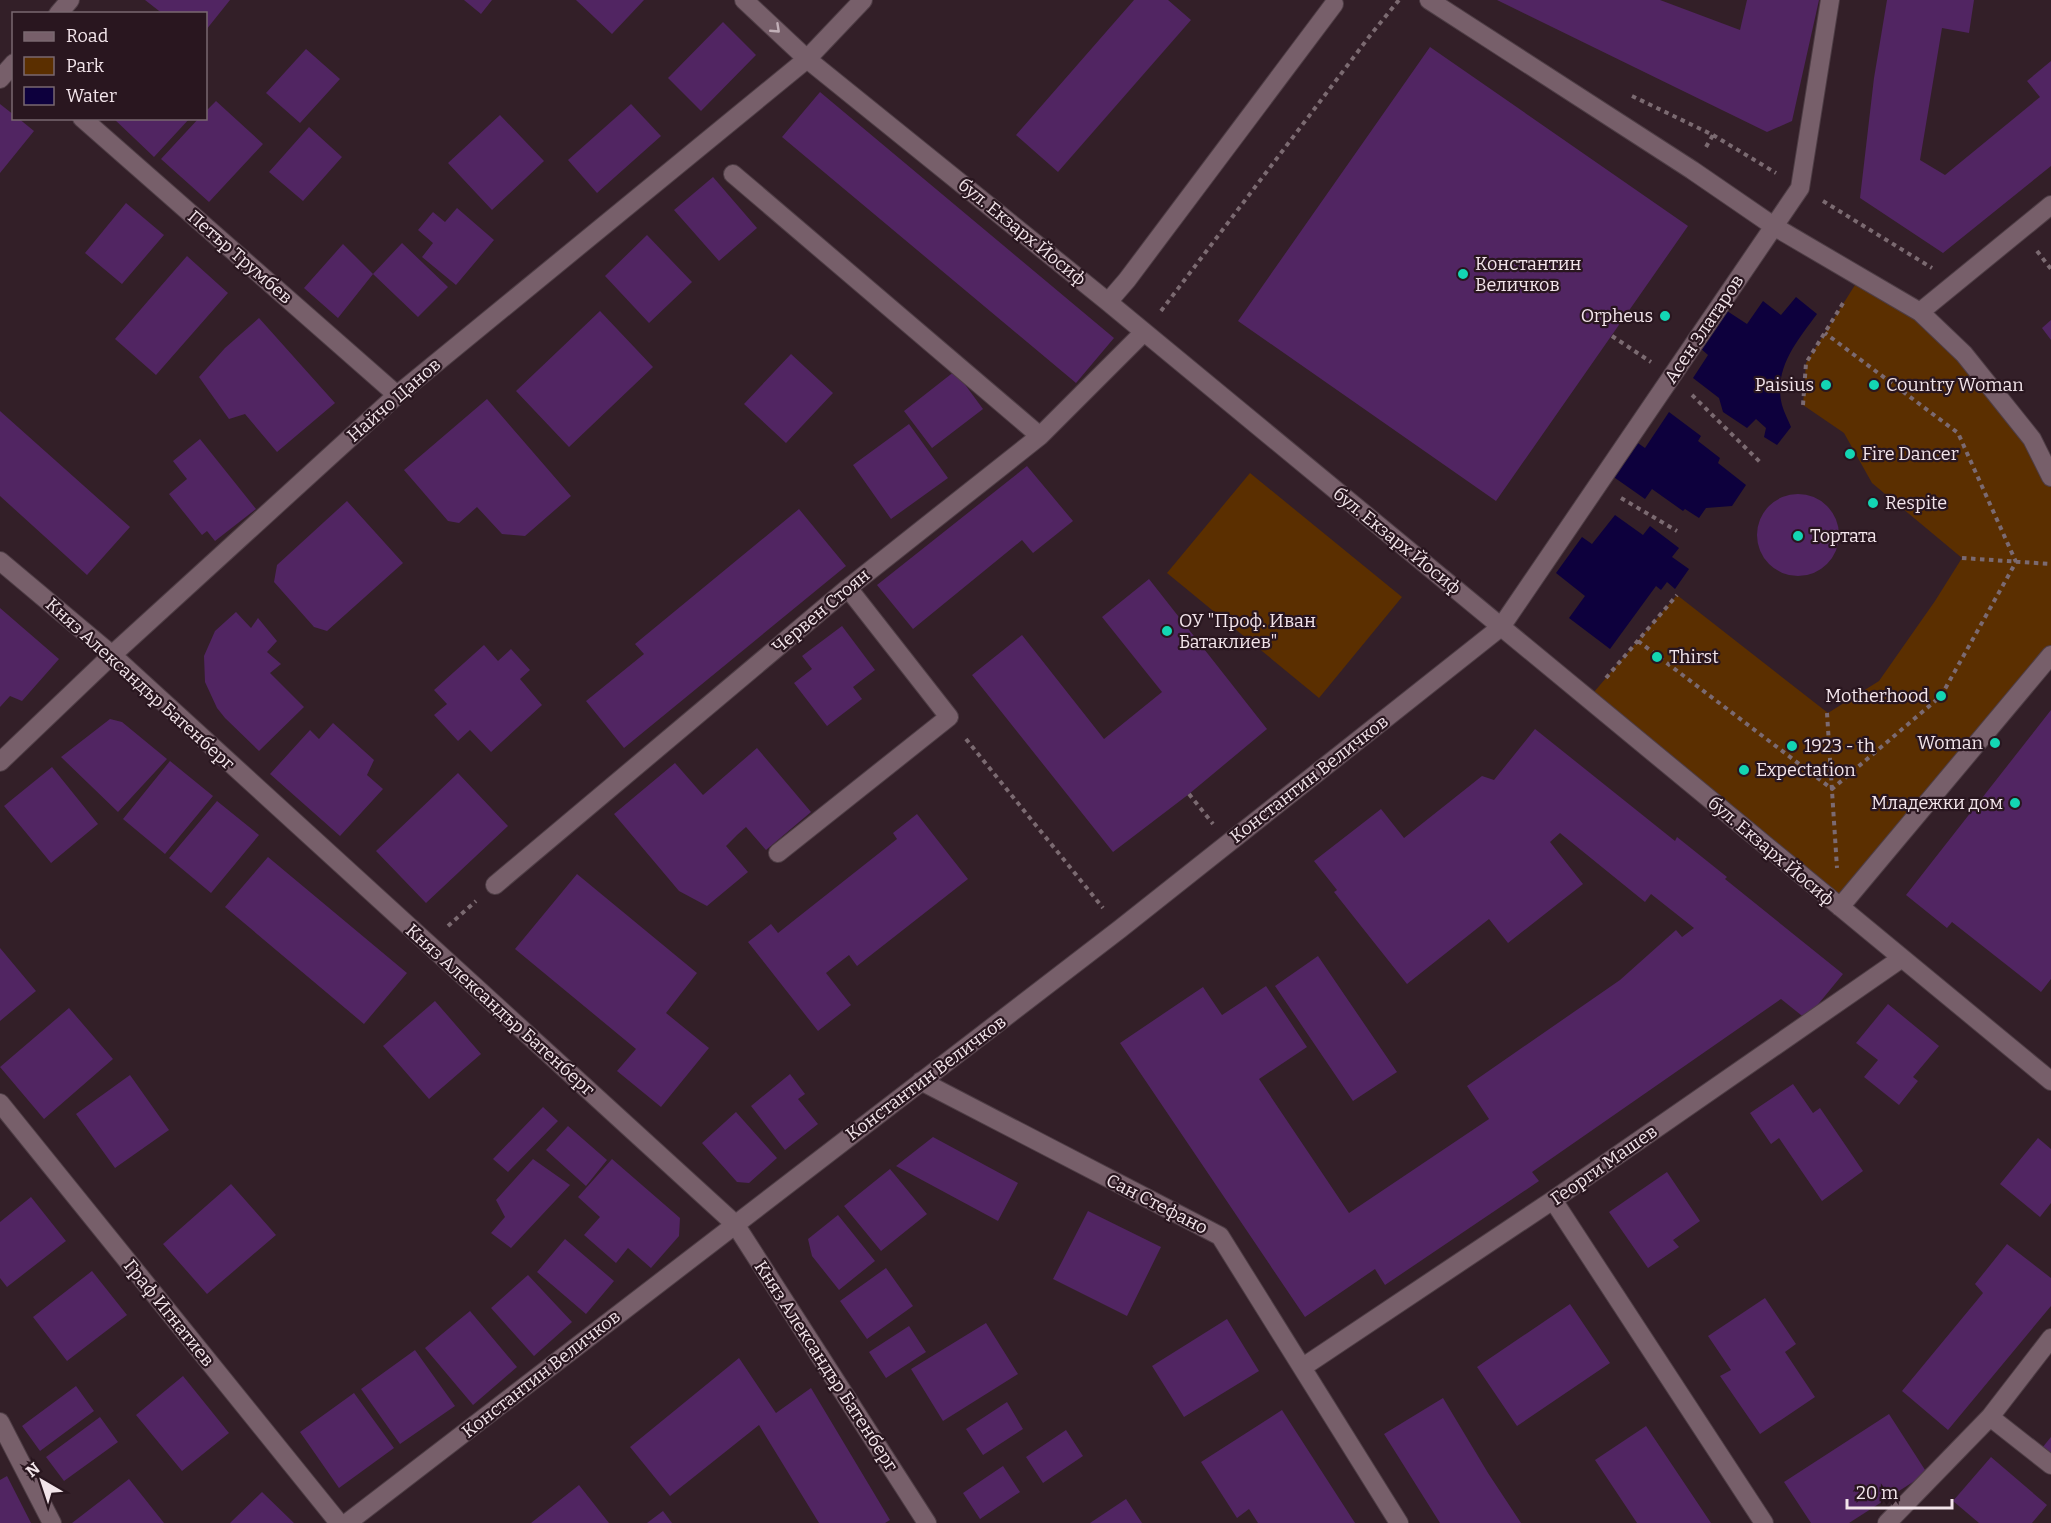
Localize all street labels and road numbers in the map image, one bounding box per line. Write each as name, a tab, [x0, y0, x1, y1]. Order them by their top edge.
street label: бул. Екзарх Йосиф	[953, 174, 1091, 290]
street label: Петър Трумбев	[183, 206, 297, 308]
street label: Асен Златаров	[1660, 271, 1748, 387]
street label: Найчо Цанов	[343, 353, 445, 447]
street label: бул. Екзарх Йосиф	[1328, 483, 1466, 599]
street label: Червен Стоян	[768, 564, 874, 658]
street label: Княз Александър Батенберг	[41, 593, 239, 775]
street label: Константин Величков	[1226, 710, 1392, 848]
street label: бул. Екзарх Йосиф	[1703, 792, 1839, 910]
street label: Княз Александър Батенберг	[401, 919, 599, 1101]
street label: Константин Величков	[842, 1011, 1010, 1145]
street label: Георги Машев	[1547, 1120, 1661, 1210]
street label: Сан Стефано	[1103, 1169, 1211, 1239]
street label: Граф Игнатиев	[119, 1255, 219, 1371]
street label: Княз Александър Батенберг	[750, 1257, 903, 1476]
street label: Константин Величков	[458, 1305, 624, 1443]

